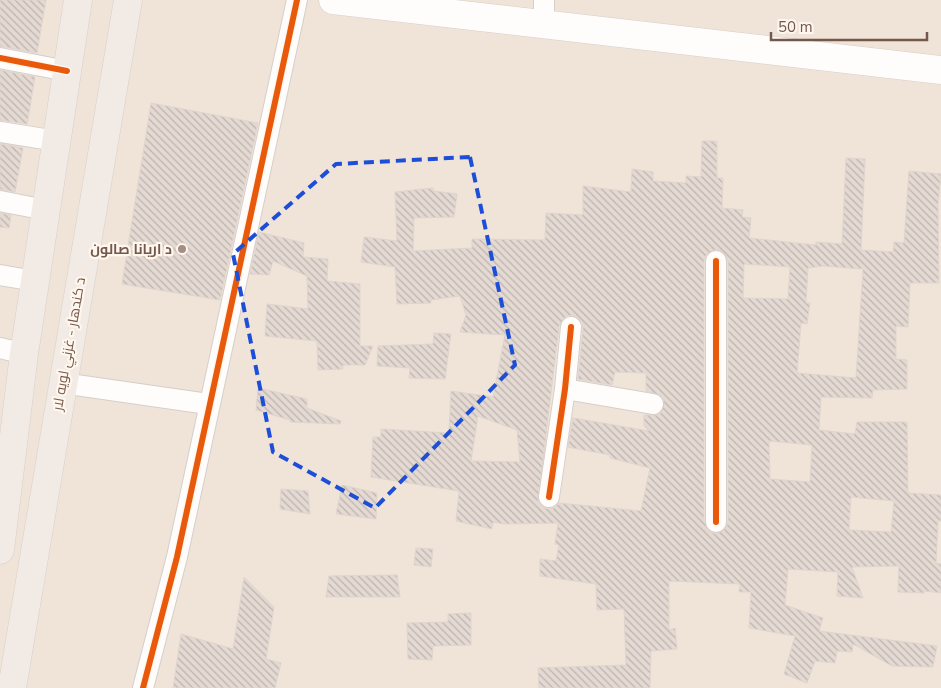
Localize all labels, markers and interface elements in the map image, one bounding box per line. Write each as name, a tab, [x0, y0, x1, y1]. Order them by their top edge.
scale bar	[771, 10, 927, 42]
text: 50 m	[778, 17, 813, 37]
place label: د اریانا صالون	[90, 240, 172, 259]
marker: د اریانا صالون	[176, 243, 188, 255]
street label: د کندهار - غزني لويه لار	[48, 276, 92, 413]

